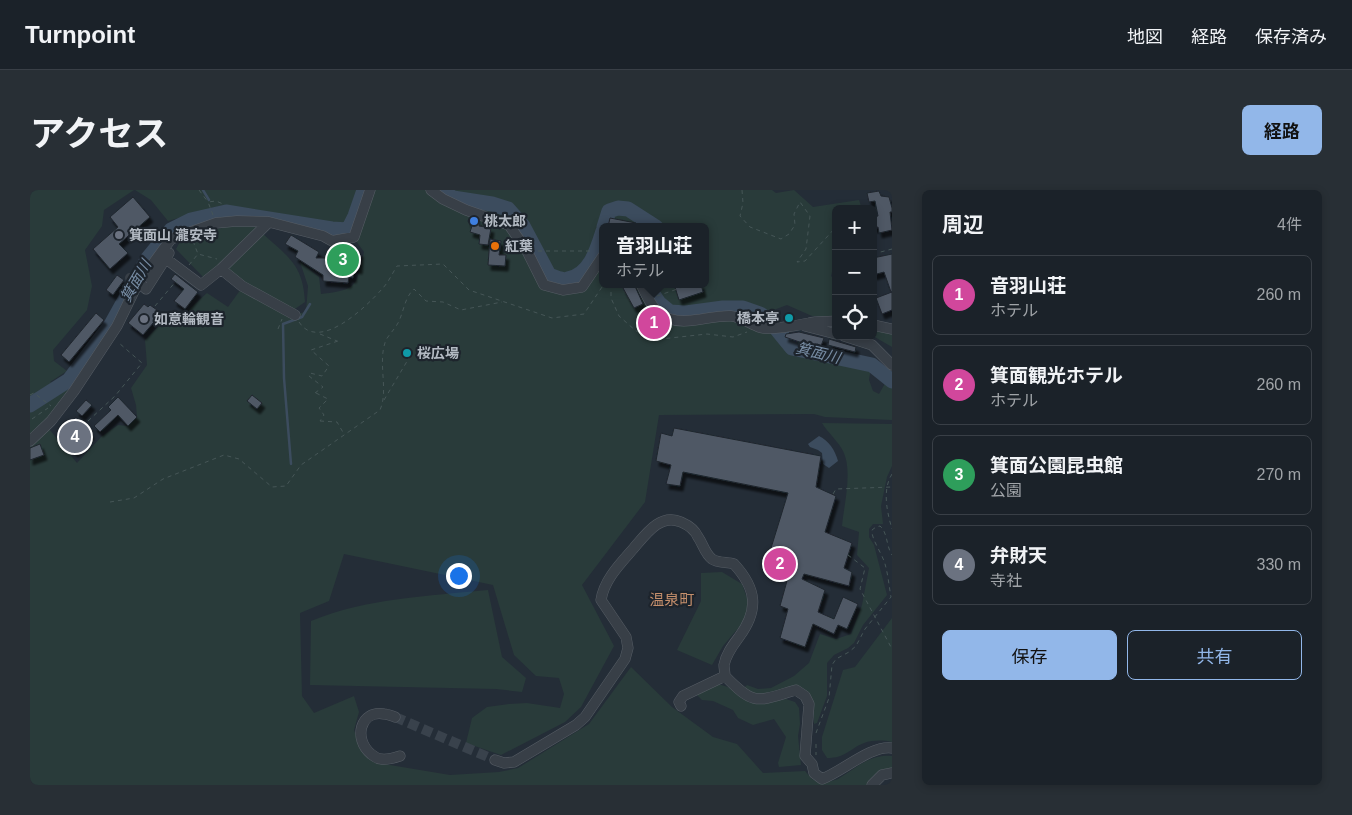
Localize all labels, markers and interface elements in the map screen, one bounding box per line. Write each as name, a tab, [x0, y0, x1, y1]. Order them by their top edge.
text: Turnpoint	[25, 21, 135, 48]
text: 地図	[1127, 27, 1163, 47]
text: 経路	[1191, 27, 1227, 47]
text: 保存済み	[1255, 27, 1327, 47]
button: 経路	[1242, 105, 1322, 155]
text: アクセス	[30, 114, 168, 153]
map controls	[832, 205, 877, 340]
button: +	[832, 205, 877, 250]
place label: 桃太郎	[484, 213, 526, 229]
text: 周辺	[942, 213, 984, 236]
marker: 桃太郎	[468, 215, 480, 227]
text: 4件	[1277, 216, 1302, 233]
popup	[599, 223, 709, 288]
place label: 箕面山 瀧安寺	[129, 227, 217, 243]
marker: 箕面山 瀧安寺	[113, 229, 125, 241]
text: 音羽山荘	[616, 235, 692, 256]
place label: 紅葉	[505, 238, 533, 254]
marker: 紅葉	[489, 240, 501, 252]
pin: 3	[327, 241, 359, 279]
button: −	[832, 250, 877, 295]
water label: 箕面川	[117, 255, 155, 304]
text: ホテル	[616, 262, 664, 279]
text: 音羽山荘	[990, 275, 1066, 296]
text: 1	[955, 286, 963, 303]
text: 260 m	[1257, 286, 1301, 303]
button: locate	[832, 295, 877, 340]
text: ホテル	[990, 302, 1038, 319]
pin: 1	[638, 304, 670, 342]
place label: 橋本亭	[737, 310, 779, 326]
place label: 如意輪観音	[154, 311, 224, 327]
marker: 橋本亭	[783, 312, 795, 324]
marker: 如意輪観音	[138, 313, 150, 325]
water label: 箕面川	[794, 339, 844, 367]
place label: 桜広場	[417, 345, 459, 361]
marker: 桜広場	[401, 347, 413, 359]
text: 箕面観光ホテル	[990, 365, 1123, 386]
text: 2	[955, 376, 963, 393]
text: 260 m	[1257, 376, 1301, 393]
text: ホテル	[990, 392, 1038, 409]
pin: 4	[59, 418, 91, 456]
text: 箕面公園昆虫館	[990, 455, 1123, 476]
text: 3	[955, 466, 963, 483]
text: 270 m	[1257, 466, 1301, 483]
text: 公園	[990, 482, 1022, 499]
pin: 2	[764, 545, 796, 583]
text: 弁財天	[990, 545, 1047, 566]
text: 4	[955, 556, 963, 573]
text: 330 m	[1257, 556, 1301, 573]
your location	[446, 563, 472, 589]
text: 寺社	[990, 572, 1022, 589]
district label: 温泉町	[649, 591, 695, 608]
button: 保存	[942, 630, 1117, 680]
button: 共有	[1127, 630, 1302, 680]

